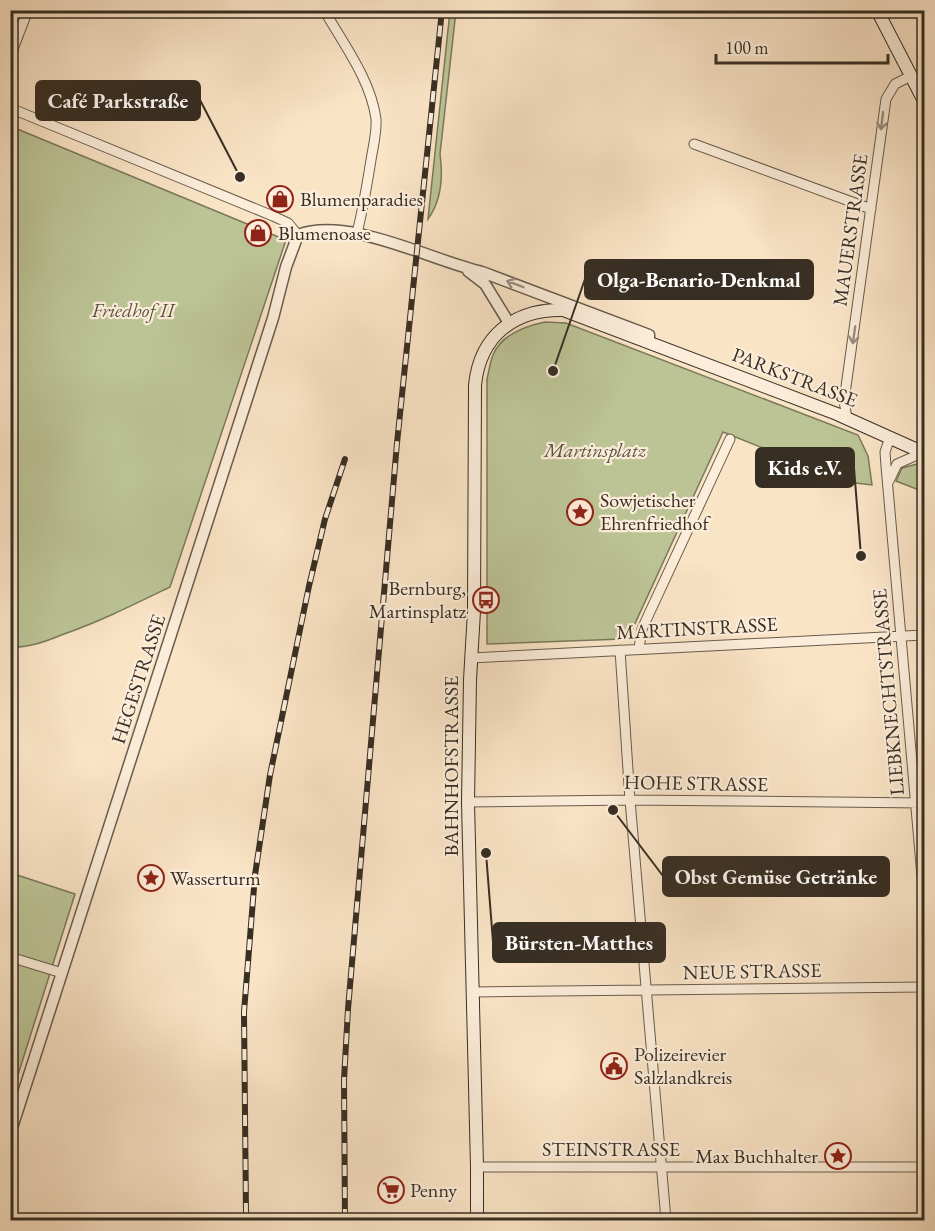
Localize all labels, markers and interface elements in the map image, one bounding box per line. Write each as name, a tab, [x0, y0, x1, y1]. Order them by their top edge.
scale bar	[716, 27, 888, 65]
text: 100 m	[725, 36, 769, 59]
callout: Café Parkstraße	[36, 81, 200, 120]
text: Café Parkstraße	[48, 87, 188, 114]
one-way arrow	[877, 111, 888, 131]
street label: MAUERSTRASSE	[826, 152, 874, 308]
shop icon: Blumenparadies	[265, 184, 295, 214]
place label: Blumenparadies	[300, 186, 423, 212]
shop icon: Blumenoase	[243, 218, 273, 248]
place label: Blumenoase	[278, 220, 371, 246]
callout: Olga-Benario-Denkmal	[585, 260, 813, 299]
text: Olga-Benario-Denkmal	[597, 266, 801, 293]
one-way arrow	[506, 278, 525, 289]
park label: Friedhof II	[91, 297, 176, 323]
one-way arrow	[848, 325, 859, 345]
street label: PARKSTRASSE	[729, 341, 861, 413]
park label: Martinsplatz	[543, 437, 647, 463]
callout: Kids e.V.	[756, 448, 854, 487]
text: Kids e.V.	[768, 454, 842, 481]
place label: Sowjetischer Ehrenfriedhof	[600, 487, 711, 536]
place icon: Sowjetischer Ehrenfriedhof	[565, 497, 595, 527]
place label: Bernburg, Martinsplatz	[369, 575, 466, 624]
bus stop icon: Bernburg, Martinsplatz	[471, 585, 501, 615]
street label: LIEBKNECHTSTRASSE	[866, 587, 910, 797]
street label: HEGESTRASSE	[105, 611, 171, 747]
street label: MARTINSTRASSE	[616, 611, 778, 645]
street label: BAHNHOFSTRASSE	[438, 676, 464, 856]
street label: HOHE STRASSE	[624, 769, 768, 797]
callout: Obst Gemüse Getränke	[663, 857, 889, 896]
place icon: Wasserturm	[136, 863, 166, 893]
text: Obst Gemüse Getränke	[675, 863, 878, 890]
place label: Wasserturm	[170, 865, 261, 891]
callout: Bürsten-Matthes	[493, 923, 665, 962]
text: Bürsten-Matthes	[505, 929, 653, 956]
street label: NEUE STRASSE	[682, 957, 822, 985]
place label: Polizeirevier Salzlandkreis	[634, 1041, 732, 1090]
public building icon: Polizeirevier Salzlandkreis	[599, 1051, 629, 1081]
street label: STEINSTRASSE	[542, 1136, 680, 1162]
place icon: Max Buchhalter	[823, 1141, 853, 1171]
place label: Max Buchhalter	[695, 1143, 818, 1169]
supermarket icon: Penny	[376, 1175, 406, 1205]
place label: Penny	[410, 1177, 457, 1203]

